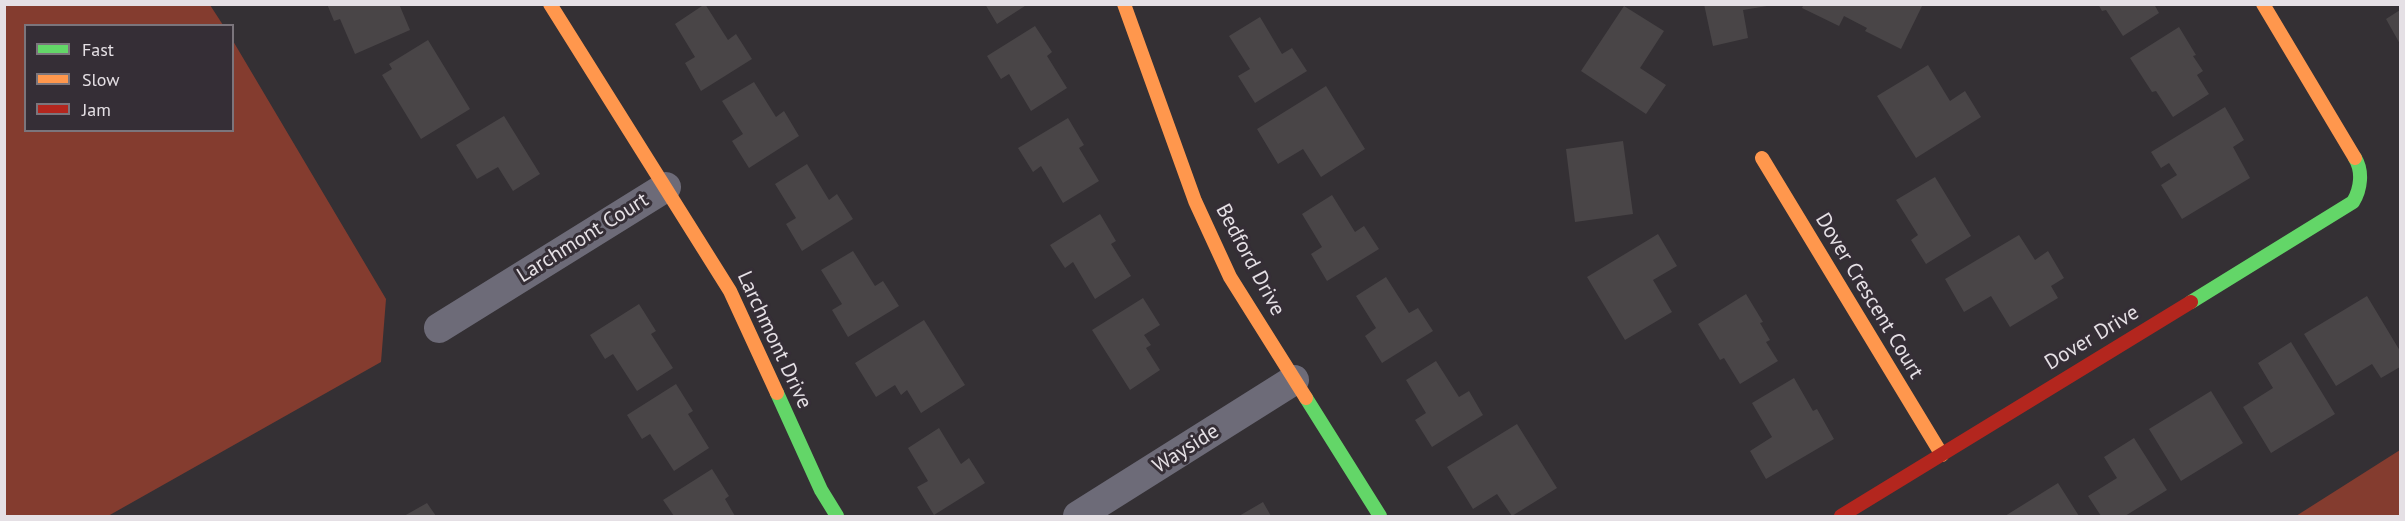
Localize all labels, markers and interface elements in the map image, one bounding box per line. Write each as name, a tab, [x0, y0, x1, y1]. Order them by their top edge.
legend	[24, 24, 234, 132]
text: Fast	[82, 38, 114, 61]
text: Slow	[82, 68, 120, 91]
text: Jam	[82, 98, 111, 121]
street label: Larchmont Court	[513, 188, 653, 288]
street label: Bedford Drive	[1210, 200, 1290, 320]
street label: Dover Crescent Court	[1810, 209, 1928, 383]
street label: Larchmont Drive	[731, 267, 817, 413]
street label: Dover Drive	[2040, 300, 2144, 376]
street label: Wayside	[1148, 419, 1224, 479]

